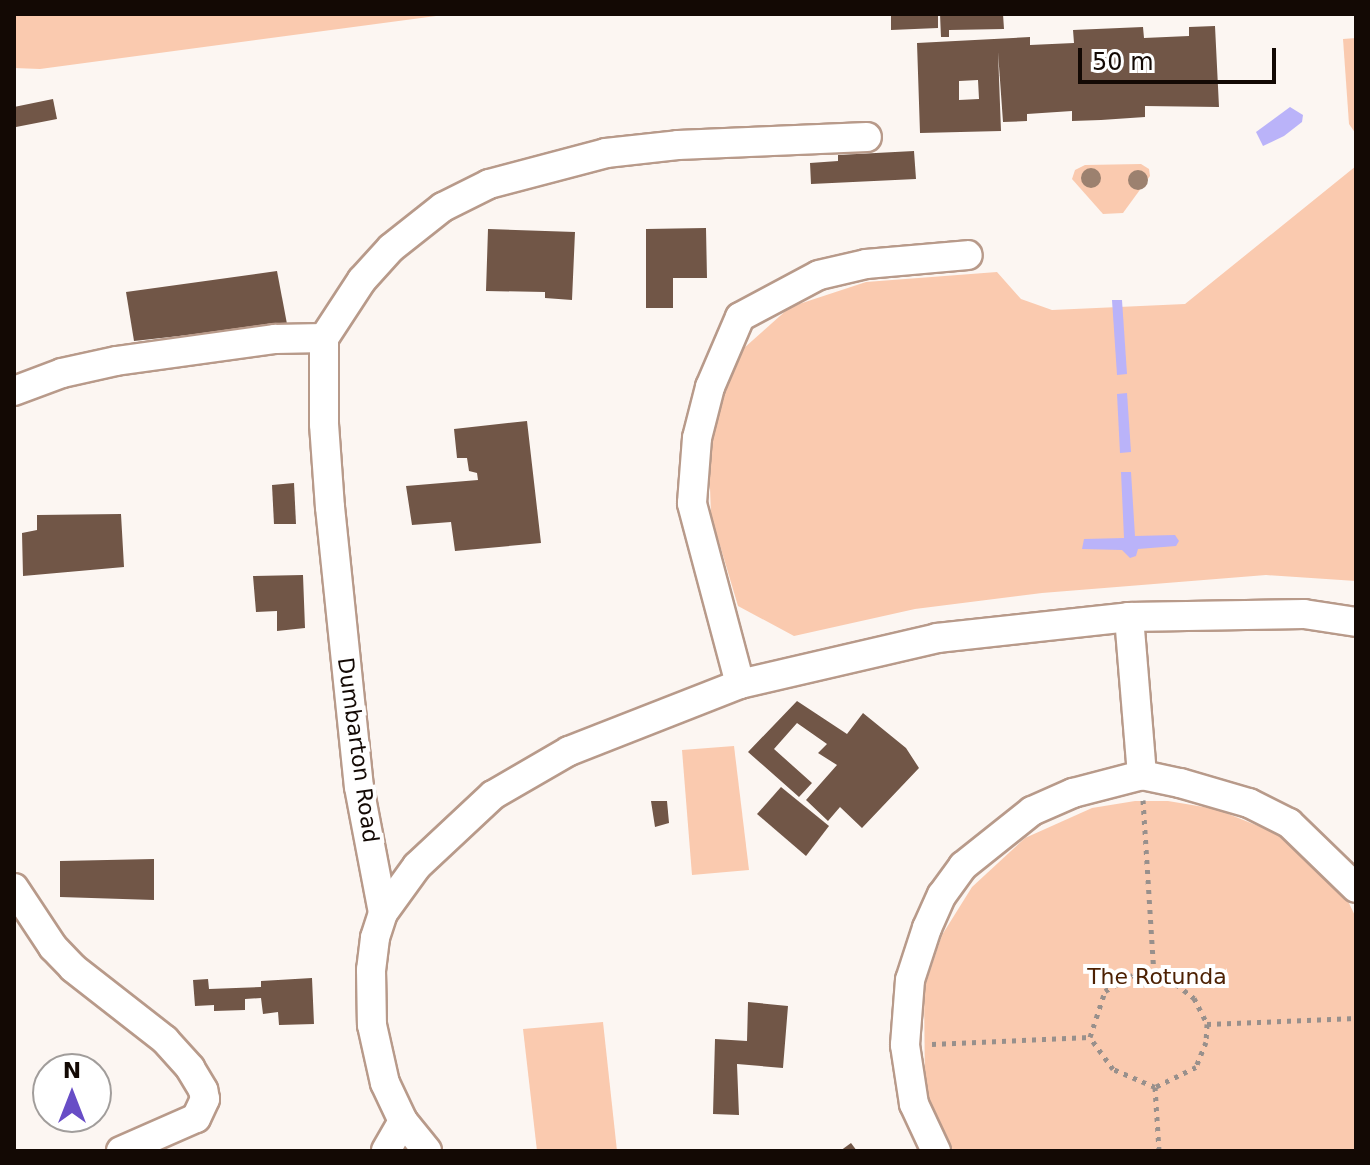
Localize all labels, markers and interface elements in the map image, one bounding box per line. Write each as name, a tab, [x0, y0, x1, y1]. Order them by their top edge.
scale bar	[1082, 32, 1280, 82]
text: 50 m	[1092, 48, 1154, 76]
street label: Dumbarton Road	[332, 656, 384, 844]
park label: The Rotunda	[1087, 964, 1227, 990]
north arrow	[32, 1053, 112, 1133]
text: N	[63, 1058, 81, 1083]

